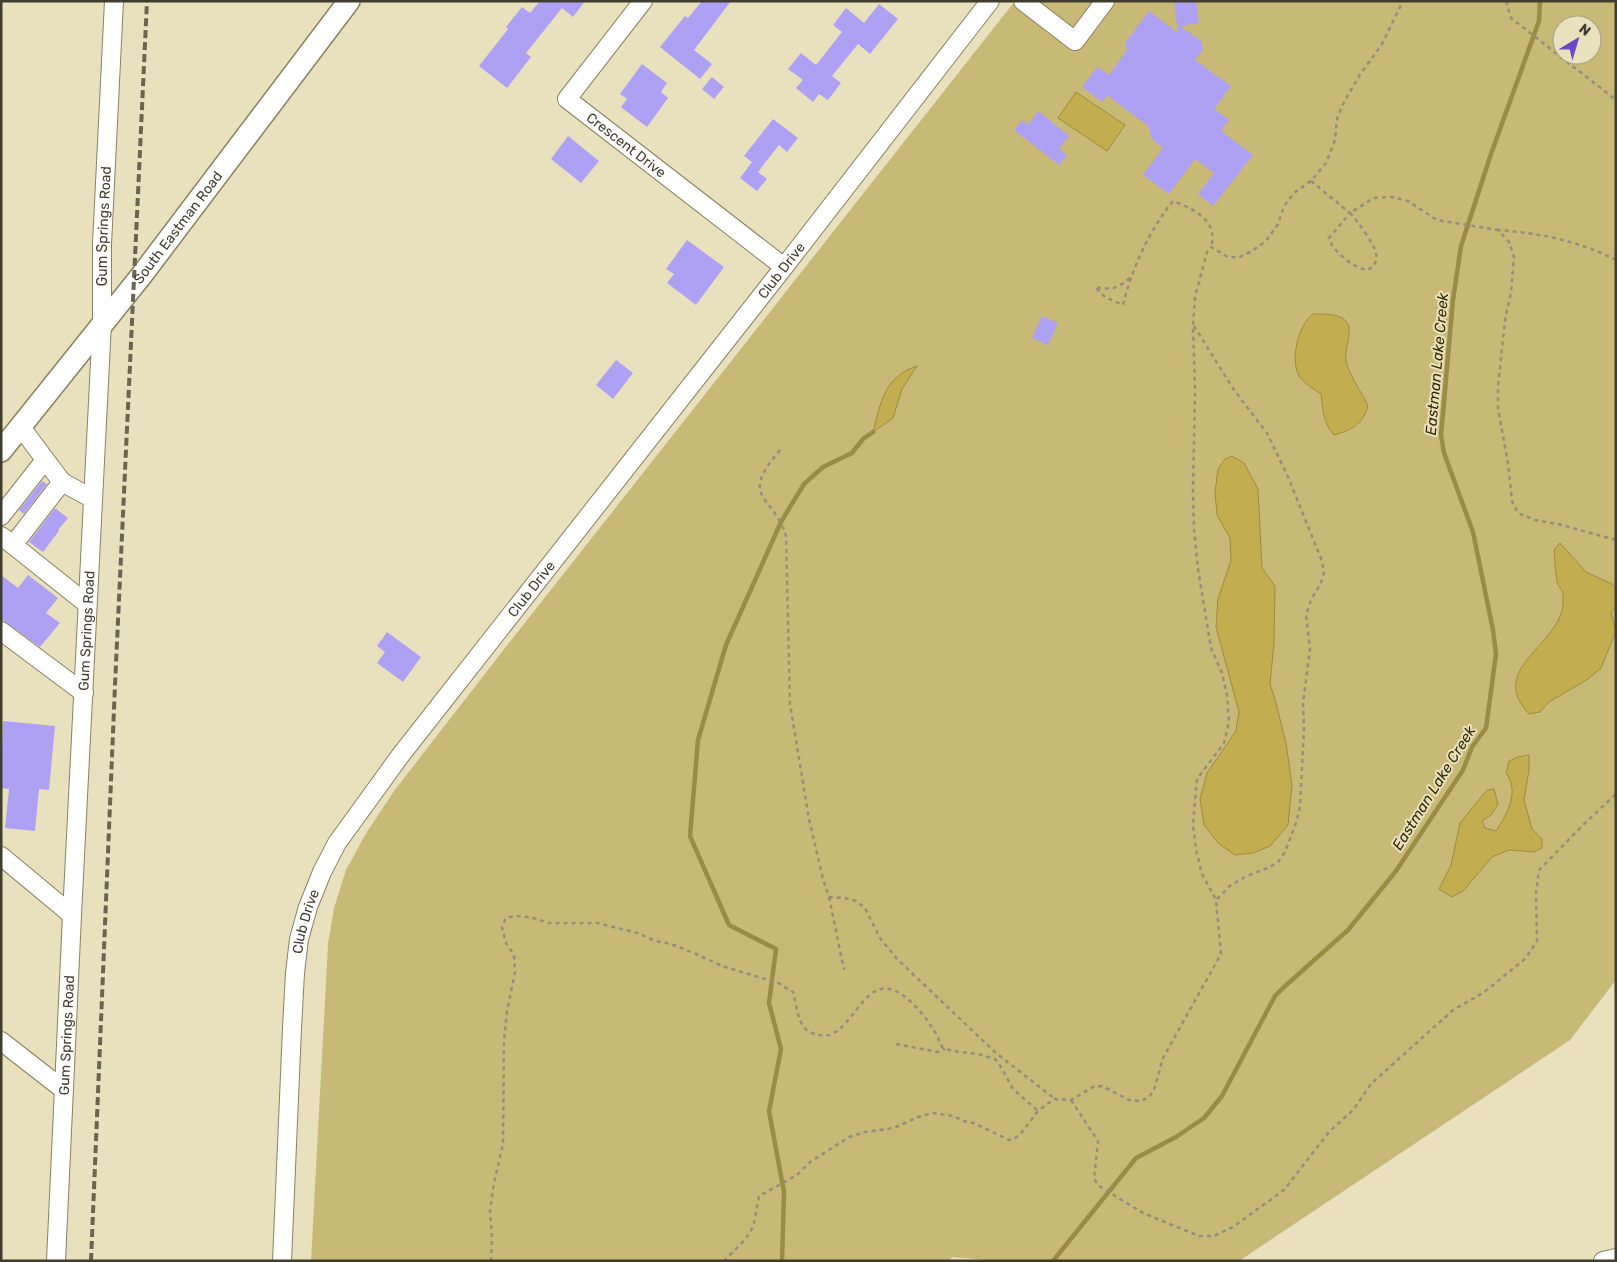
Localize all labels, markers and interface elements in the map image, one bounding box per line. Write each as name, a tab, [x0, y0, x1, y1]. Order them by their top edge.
north arrow	[1552, 15, 1602, 65]
text: N	[1575, 20, 1594, 40]
street label: Crescent Drive	[583, 109, 670, 181]
street label: Gum Springs Road	[94, 166, 114, 286]
street label: South Eastman Road	[130, 168, 226, 287]
street label: Club Drive	[754, 239, 809, 302]
water label: Eastman Lake Creek	[1422, 292, 1452, 436]
street label: Club Drive	[504, 557, 559, 620]
street label: Gum Springs Road	[75, 570, 98, 691]
water label: Eastman Lake Creek	[1388, 722, 1480, 853]
street label: Club Drive	[289, 886, 323, 955]
street label: Gum Springs Road	[55, 975, 78, 1096]

